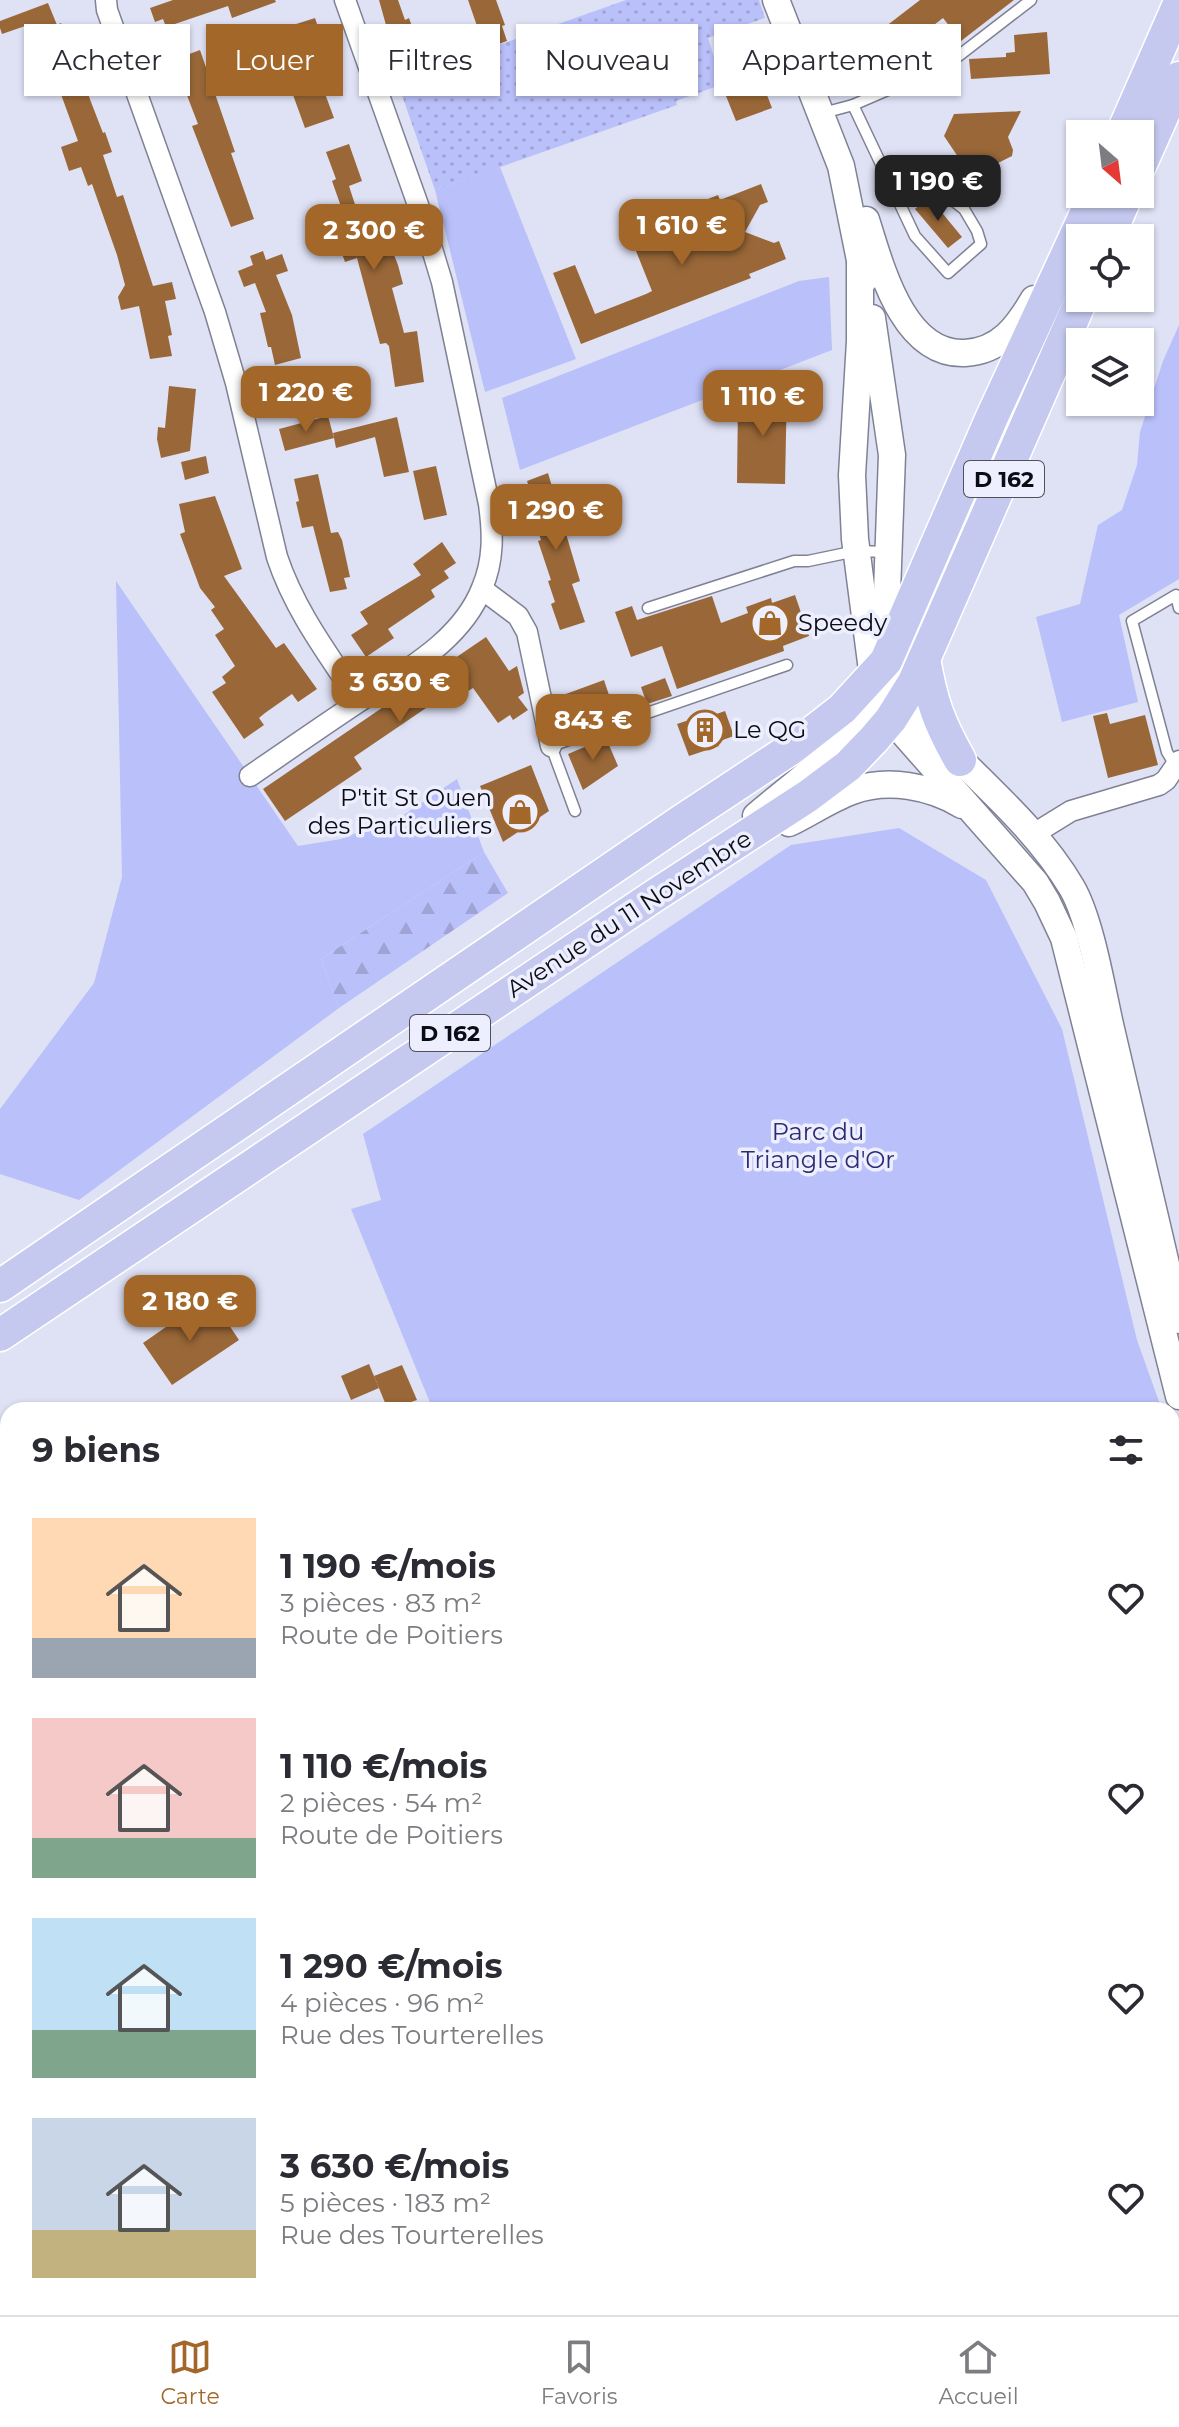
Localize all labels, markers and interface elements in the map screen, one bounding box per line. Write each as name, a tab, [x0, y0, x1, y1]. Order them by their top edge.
chip: Acheter	[24, 24, 190, 96]
chip: Louer	[206, 24, 343, 96]
chip: Filtres	[359, 24, 500, 96]
chip: Nouveau	[516, 24, 698, 96]
chip: Appartement	[714, 24, 961, 96]
north arrow	[1066, 120, 1154, 208]
map controls	[1066, 120, 1154, 416]
pin: 1 190 €	[864, 155, 1012, 223]
text: 1 190 €	[893, 165, 983, 197]
pin: 1 610 €	[608, 199, 756, 267]
pin: 2 300 €	[300, 204, 448, 272]
text: 1 610 €	[637, 209, 727, 241]
text: 2 300 €	[323, 214, 425, 246]
button: locate	[1066, 224, 1154, 312]
button: layers	[1066, 328, 1154, 416]
pin: 1 220 €	[232, 366, 380, 434]
pin: 1 110 €	[689, 370, 837, 438]
text: 1 220 €	[259, 376, 353, 408]
text: 1 110 €	[721, 380, 805, 412]
road number: D 162	[964, 461, 1044, 497]
pin: 1 290 €	[482, 484, 630, 552]
text: 1 290 €	[508, 494, 604, 526]
shop icon: Speedy	[749, 602, 791, 644]
place label: Speedy	[798, 608, 887, 637]
pin: 3 630 €	[326, 656, 474, 724]
text: 3 630 €	[350, 666, 450, 698]
pin: 843 €	[537, 694, 649, 762]
text: 843 €	[554, 704, 632, 736]
building icon: Le QG	[684, 709, 726, 751]
place label: Le QG	[733, 715, 806, 744]
place label: P'tit St Ouen des Particuliers	[308, 783, 492, 840]
shop icon: P'tit St Ouen des Particuliers	[499, 791, 541, 833]
street label: Avenue du 11 Novembre	[501, 824, 757, 1004]
road number: D 162	[410, 1015, 490, 1051]
park label: Parc du Triangle d'Or	[741, 1117, 895, 1174]
pin: 2 180 €	[116, 1275, 264, 1343]
text: 2 180 €	[142, 1285, 238, 1317]
icon: filters	[1104, 1428, 1148, 1472]
text: 9 biens	[32, 1429, 160, 1471]
text: 1 190 €/mois	[280, 1545, 496, 1587]
icon: home	[96, 1550, 192, 1646]
icon: heart	[1104, 1576, 1148, 1620]
text: 3 pièces · 83 m²	[280, 1587, 482, 1619]
text: Route de Poitiers	[280, 1619, 503, 1651]
text: 1 110 €/mois	[280, 1745, 487, 1787]
icon: home	[96, 1750, 192, 1846]
icon: heart	[1104, 1776, 1148, 1820]
text: 2 pièces · 54 m²	[280, 1787, 482, 1819]
text: Route de Poitiers	[280, 1819, 503, 1851]
text: 1 290 €/mois	[280, 1945, 502, 1987]
icon: home	[96, 1950, 192, 2046]
icon: heart	[1104, 1976, 1148, 2020]
text: 4 pièces · 96 m²	[280, 1987, 485, 2019]
text: Rue des Tourterelles	[280, 2019, 544, 2051]
text: 3 630 €/mois	[280, 2145, 509, 2187]
icon: home	[96, 2150, 192, 2246]
icon: heart	[1104, 2176, 1148, 2220]
text: 5 pièces · 183 m²	[280, 2187, 491, 2219]
text: Rue des Tourterelles	[280, 2219, 544, 2251]
tab: Carte	[160, 2335, 220, 2410]
tab: Favoris	[541, 2335, 618, 2410]
tab: Accueil	[938, 2335, 1019, 2410]

